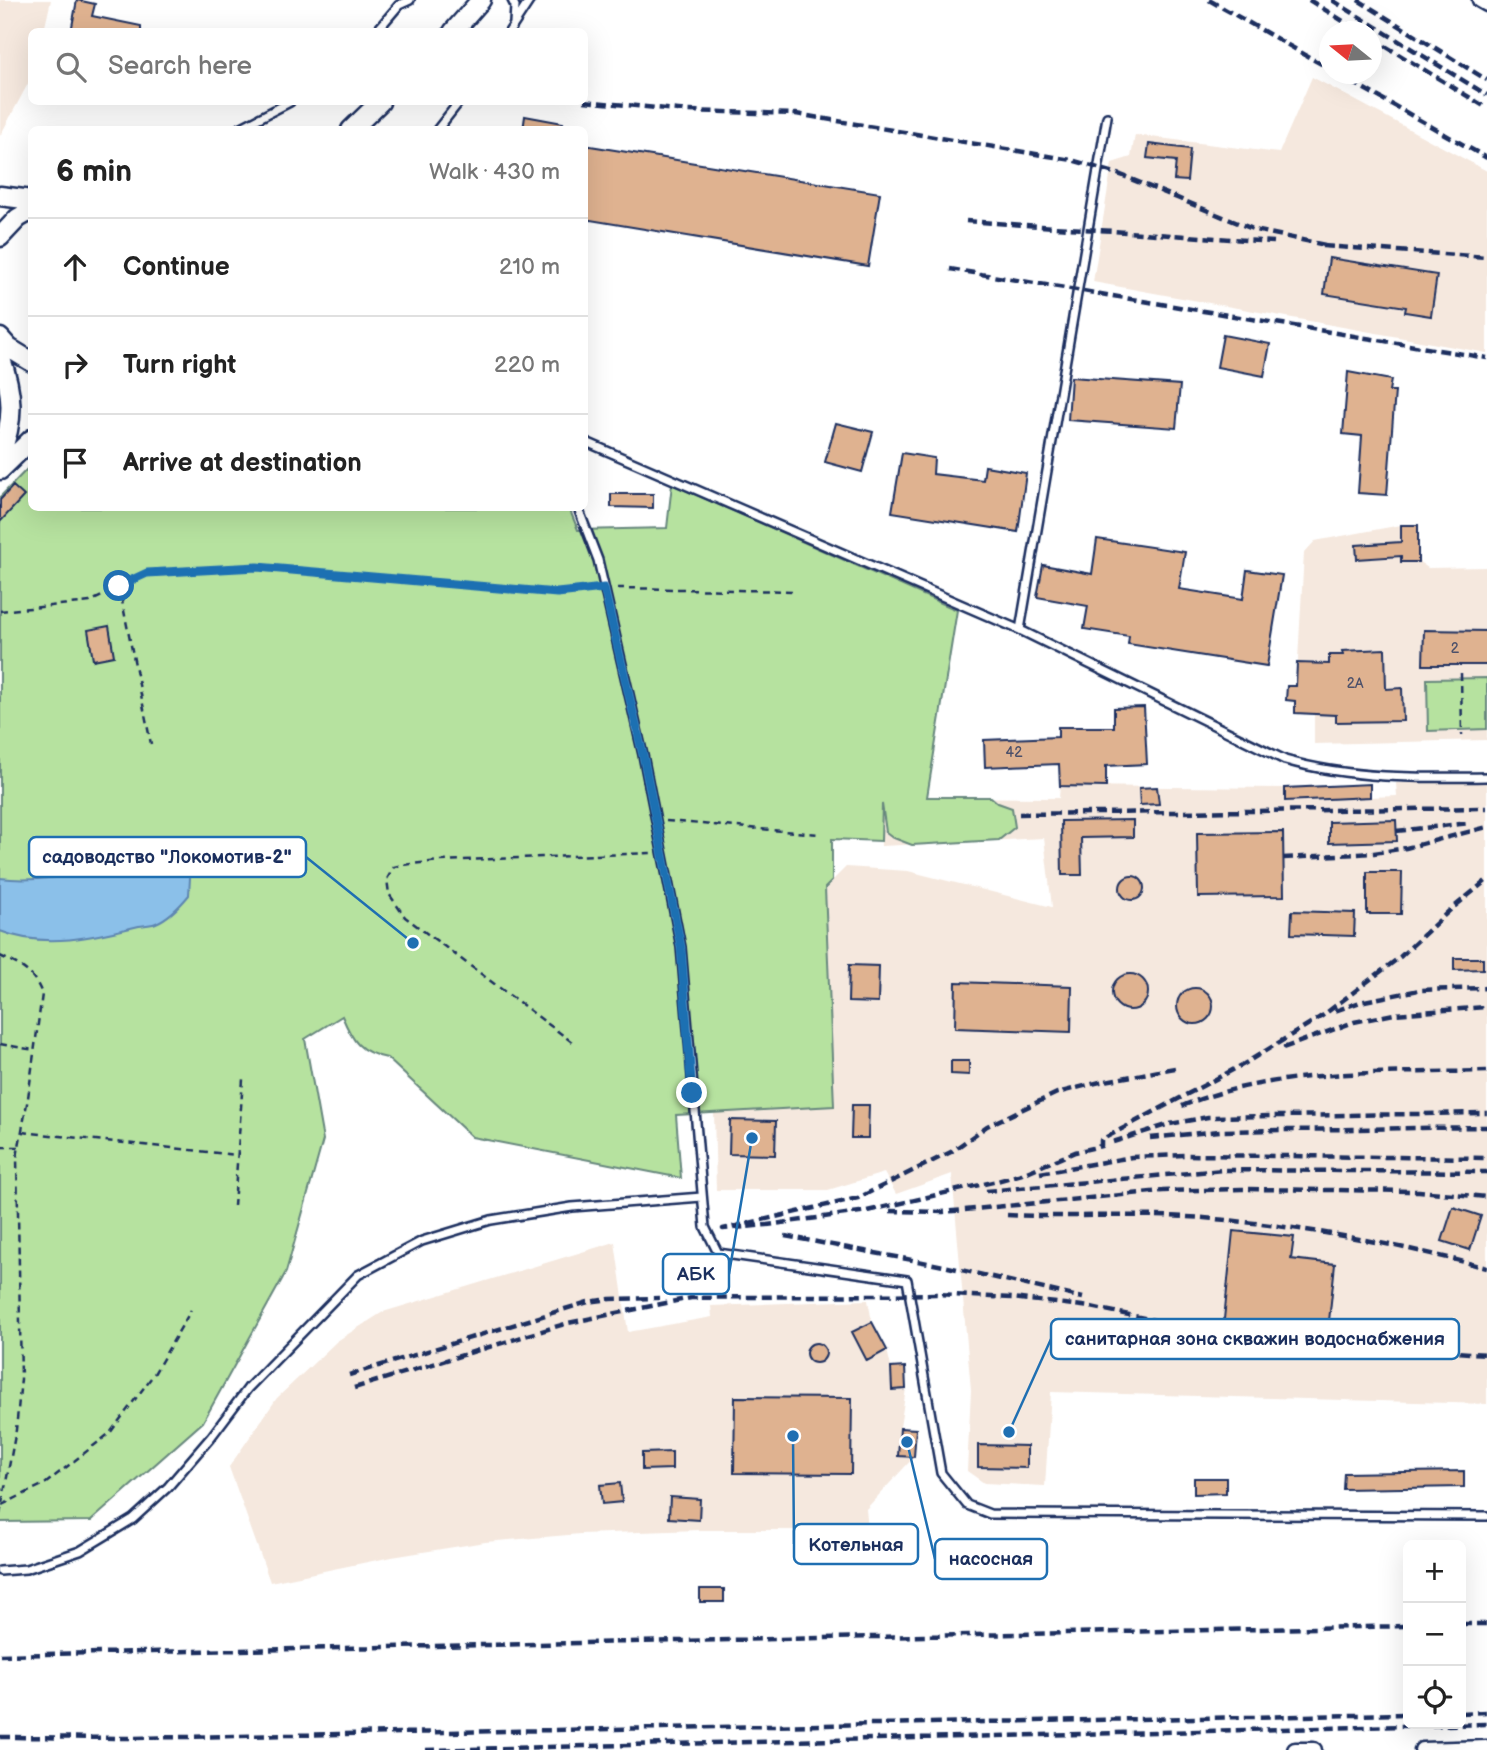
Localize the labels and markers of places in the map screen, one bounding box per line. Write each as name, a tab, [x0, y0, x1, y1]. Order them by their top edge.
callout: садоводство "Локомотив-2"	[29, 837, 306, 877]
callout: АБК	[663, 1254, 729, 1294]
callout: санитарная зона скважин водоснабжения	[1051, 1319, 1459, 1359]
callout: Котельная	[794, 1524, 918, 1564]
callout: насосная	[935, 1539, 1047, 1579]

